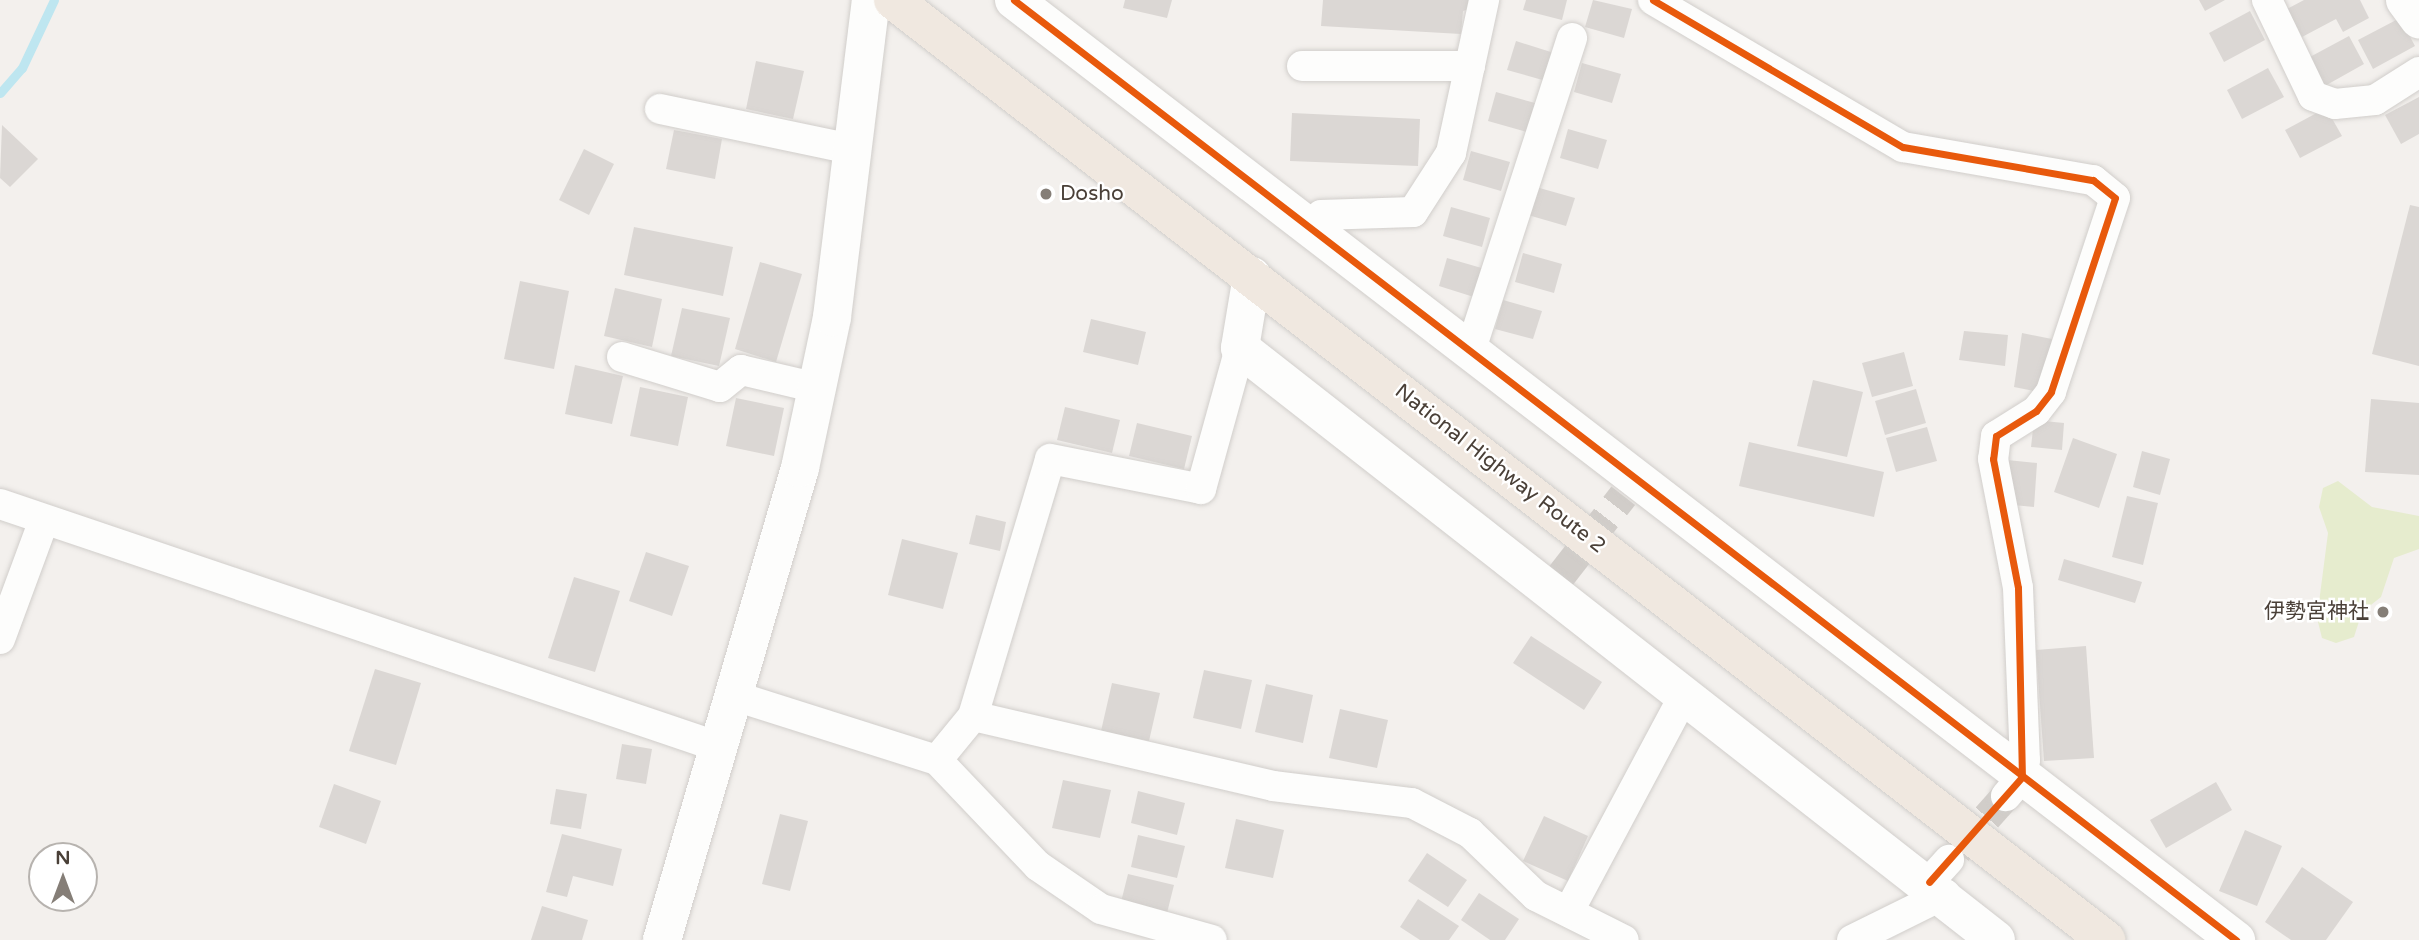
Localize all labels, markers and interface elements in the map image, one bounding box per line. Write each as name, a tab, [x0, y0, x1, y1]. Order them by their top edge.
place label: Dosho	[1060, 181, 1124, 207]
marker: Dosho	[1038, 186, 1054, 202]
street label: National Highway Route 2	[1390, 379, 1610, 559]
place label: 伊勢宮神社	[2264, 599, 2369, 625]
marker: 伊勢宮神社	[2375, 604, 2391, 620]
north arrow	[28, 842, 98, 912]
text: N	[55, 847, 71, 869]

